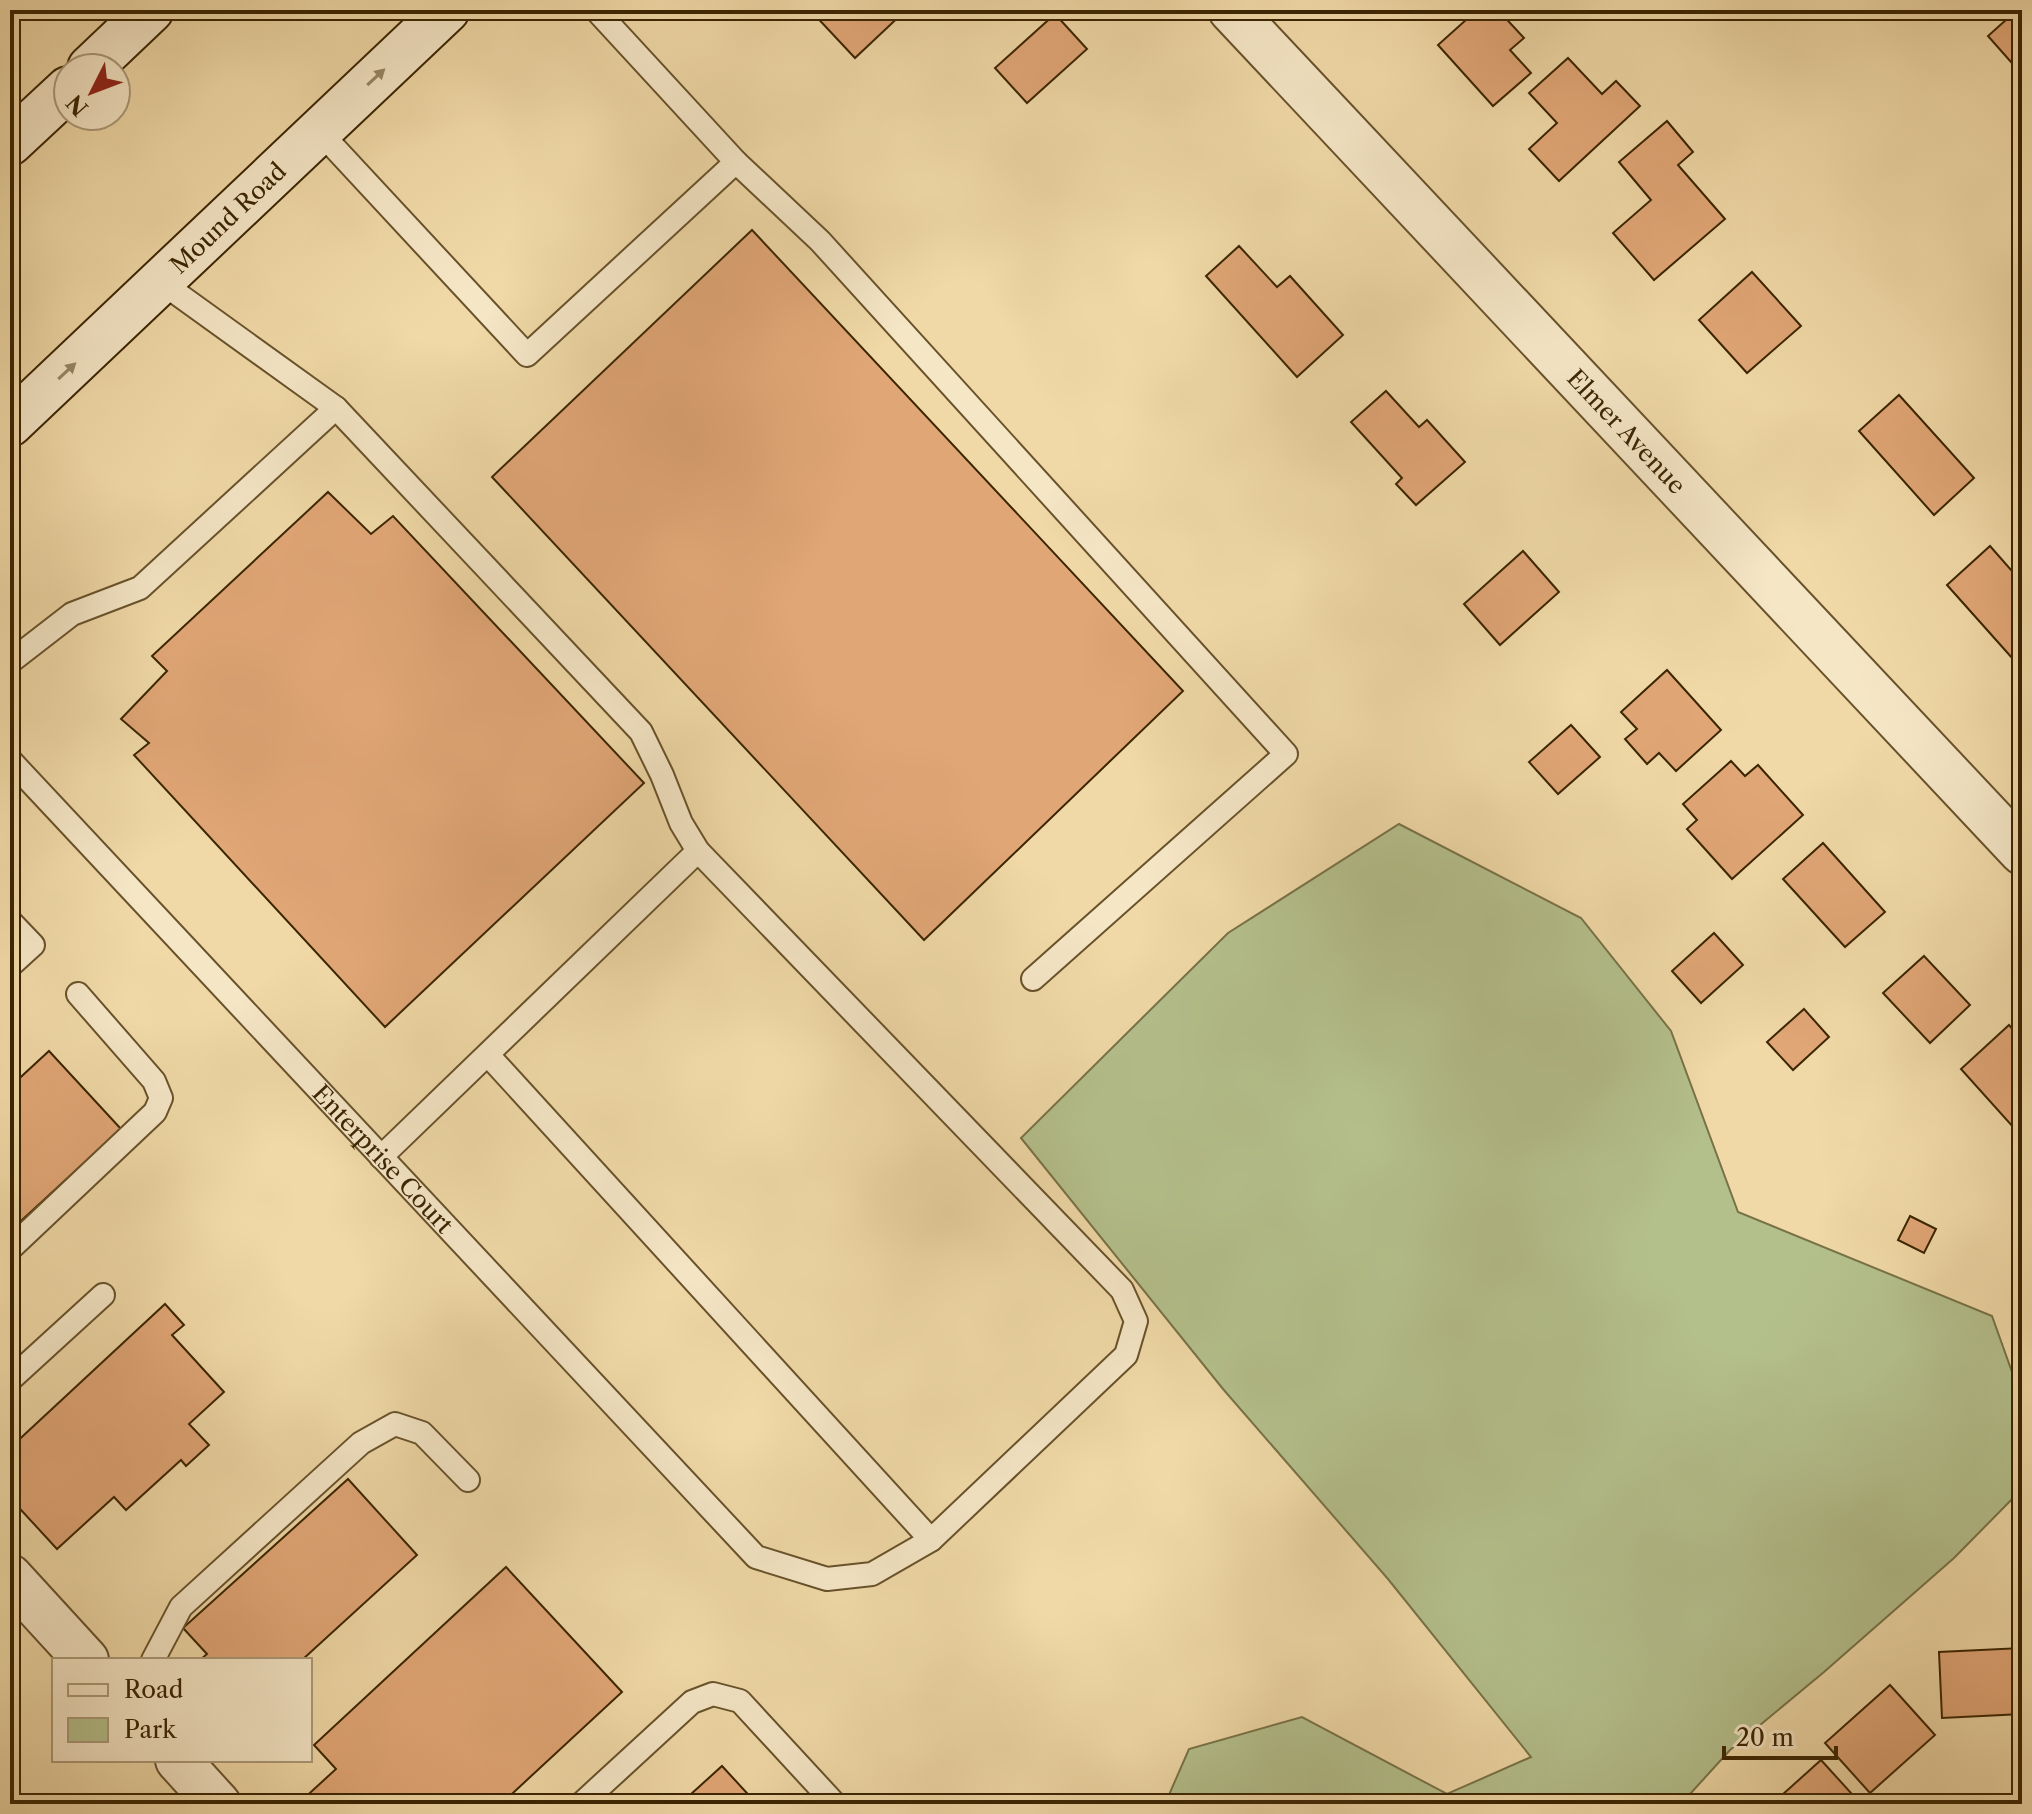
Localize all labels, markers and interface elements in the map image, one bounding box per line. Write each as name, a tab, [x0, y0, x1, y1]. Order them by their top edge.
north arrow	[52, 52, 132, 132]
one-way arrow	[366, 69, 385, 87]
text: N	[61, 89, 94, 121]
street label: Mound Road	[164, 156, 292, 279]
one-way arrow	[58, 363, 77, 381]
street label: Elmer Avenue	[1561, 363, 1692, 499]
street label: Enterprise Court	[307, 1078, 460, 1239]
legend	[52, 1658, 312, 1762]
text: Road	[124, 1675, 184, 1704]
scale bar	[1724, 1710, 1836, 1760]
text: Park	[124, 1715, 177, 1744]
text: 20 m	[1736, 1723, 1794, 1752]

